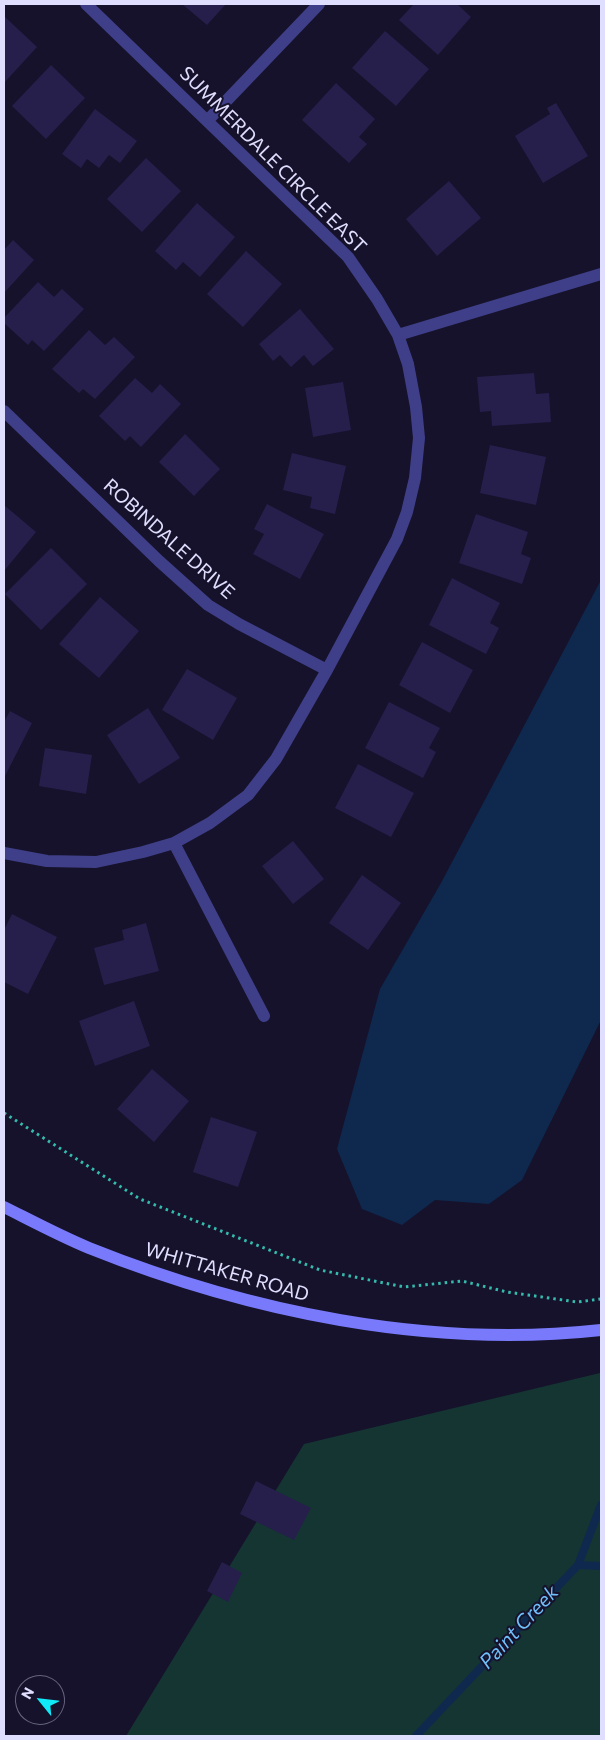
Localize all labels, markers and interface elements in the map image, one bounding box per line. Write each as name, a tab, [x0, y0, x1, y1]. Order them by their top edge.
street label: SUMMERDALE CIRCLE EAST	[175, 62, 371, 258]
street label: ROBINDALE DRIVE	[99, 474, 239, 604]
street label: WHITTAKER ROAD	[142, 1238, 312, 1306]
water label: Paint Creek	[474, 1580, 564, 1674]
north arrow	[15, 1675, 65, 1725]
text: N	[17, 1684, 37, 1702]

